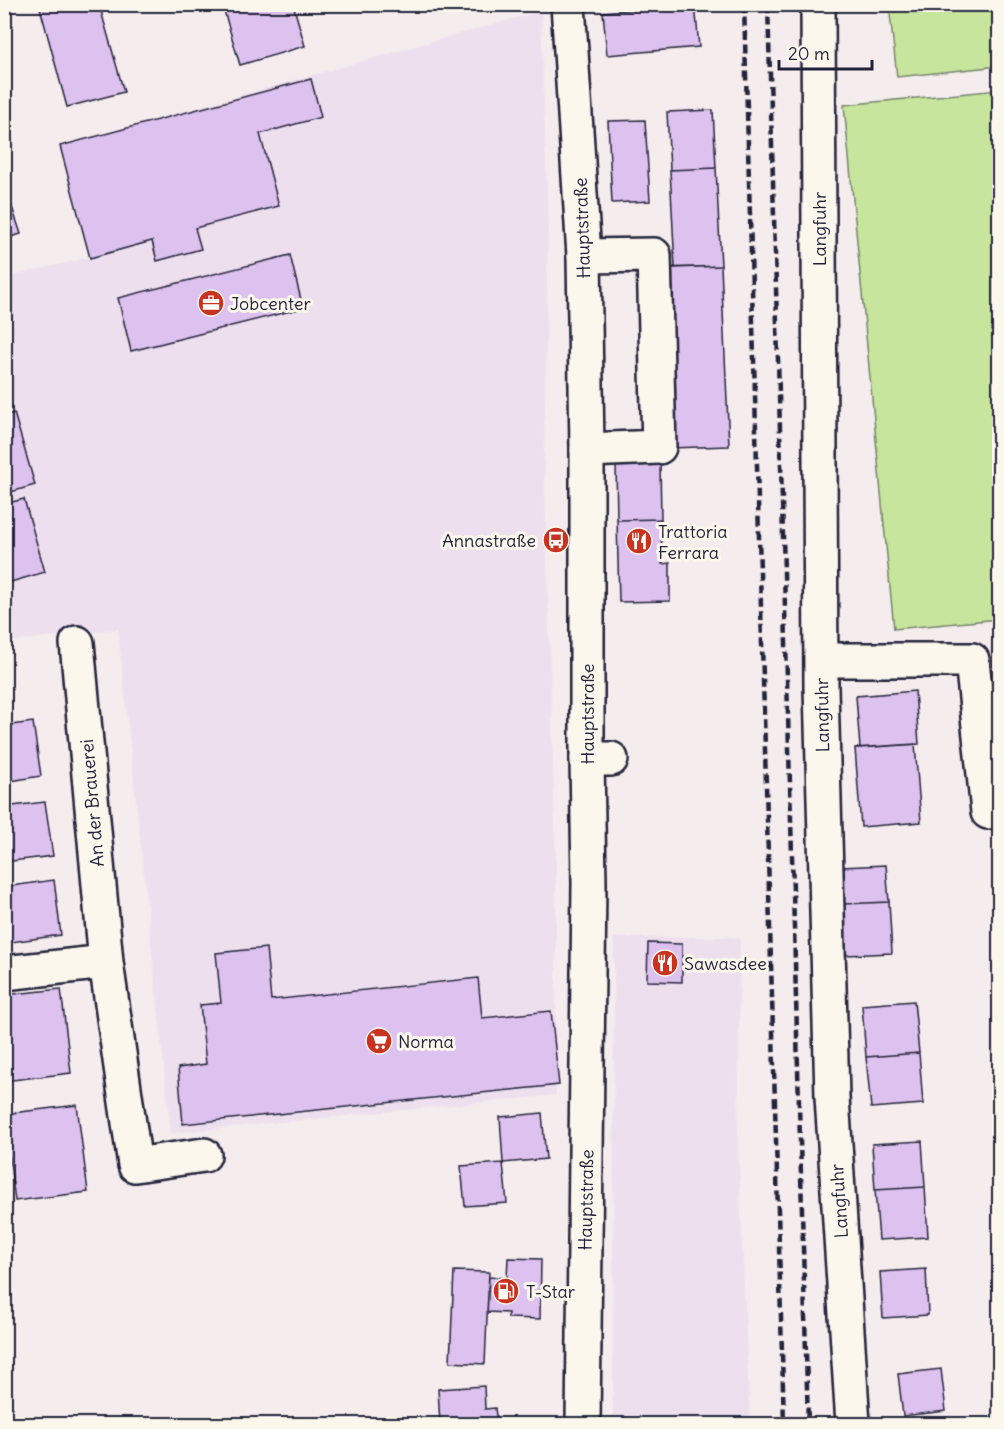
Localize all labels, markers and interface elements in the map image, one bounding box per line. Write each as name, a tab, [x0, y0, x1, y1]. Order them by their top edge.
scale bar	[779, 33, 872, 71]
text: 20 m	[788, 42, 830, 65]
street label: Hauptstraße	[569, 177, 595, 279]
street label: Langfuhr	[808, 191, 831, 266]
office icon: Jobcenter	[196, 288, 226, 318]
place label: Jobcenter	[230, 292, 312, 315]
place label: Trattoria Ferrara	[658, 520, 728, 564]
bus stop icon: Annastraße	[541, 525, 571, 555]
restaurant icon: Trattoria Ferrara	[624, 526, 654, 556]
place label: Annastraße	[442, 529, 536, 552]
street label: Hauptstraße	[576, 664, 599, 765]
street label: Langfuhr	[810, 677, 834, 752]
street label: An der Brauerei	[75, 738, 109, 868]
restaurant icon: Sawasdee	[650, 948, 680, 978]
place label: Sawasdee	[684, 952, 767, 975]
supermarket icon: Norma	[364, 1026, 394, 1056]
place label: Norma	[398, 1030, 454, 1053]
street label: Hauptstraße	[574, 1149, 598, 1251]
street label: Langfuhr	[825, 1162, 853, 1239]
fuel station icon: T-Star	[491, 1276, 521, 1306]
place label: T-Star	[526, 1280, 576, 1303]

